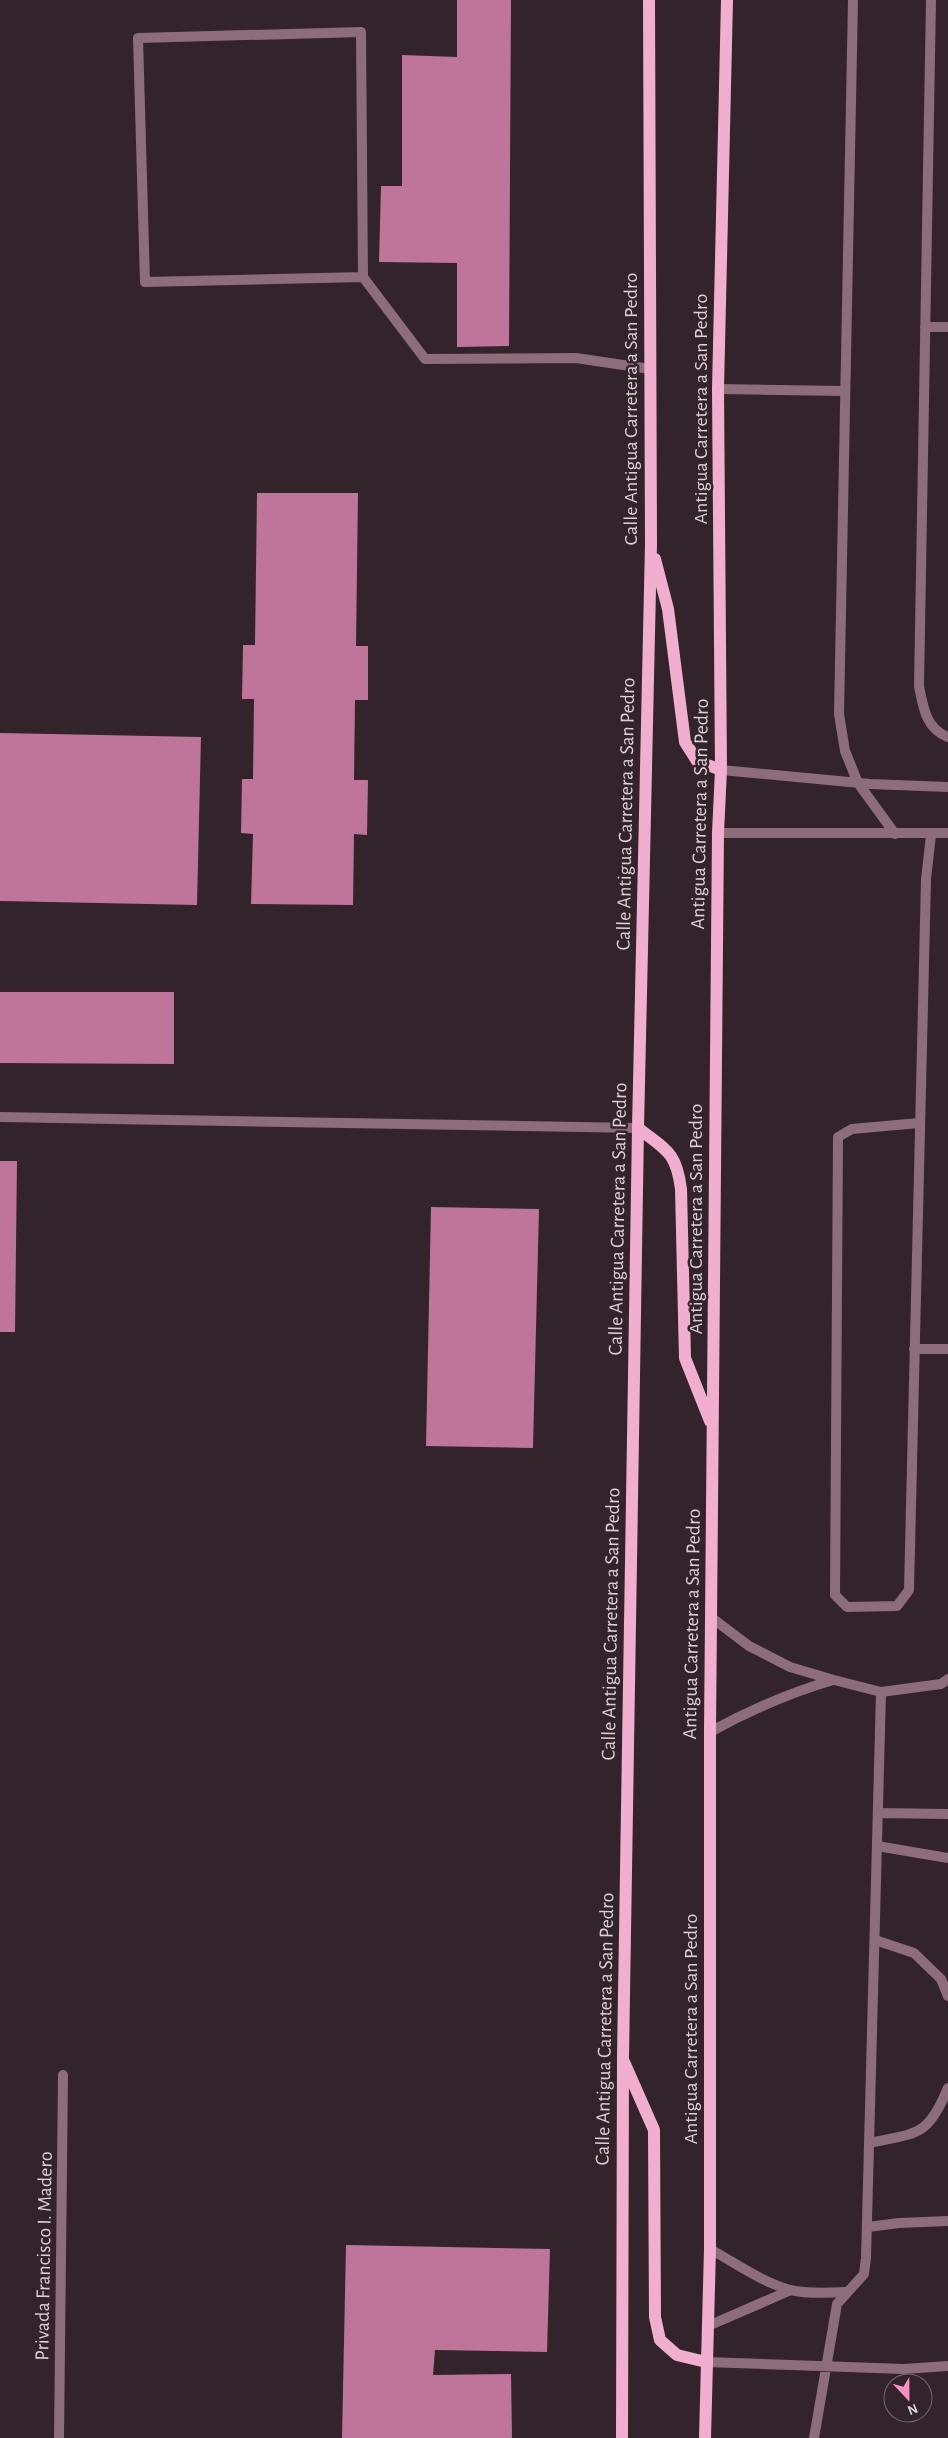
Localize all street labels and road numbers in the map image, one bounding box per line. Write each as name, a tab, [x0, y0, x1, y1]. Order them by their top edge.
street label: Calle Antigua Carretera a San Pedro	[621, 273, 641, 545]
street label: Antigua Carretera a San Pedro	[691, 294, 711, 524]
street label: Calle Antigua Carretera a San Pedro	[614, 677, 638, 951]
street label: Antigua Carretera a San Pedro	[688, 698, 712, 930]
street label: Calle Antigua Carretera a San Pedro	[606, 1082, 630, 1356]
street label: Antigua Carretera a San Pedro	[686, 1104, 706, 1334]
street label: Calle Antigua Carretera a San Pedro	[599, 1487, 623, 1761]
street label: Antigua Carretera a San Pedro	[680, 1508, 704, 1740]
street label: Calle Antigua Carretera a San Pedro	[593, 1892, 617, 2166]
street label: Antigua Carretera a San Pedro	[681, 1914, 701, 2144]
street label: Privada Francisco I. Madero	[32, 2151, 56, 2361]

